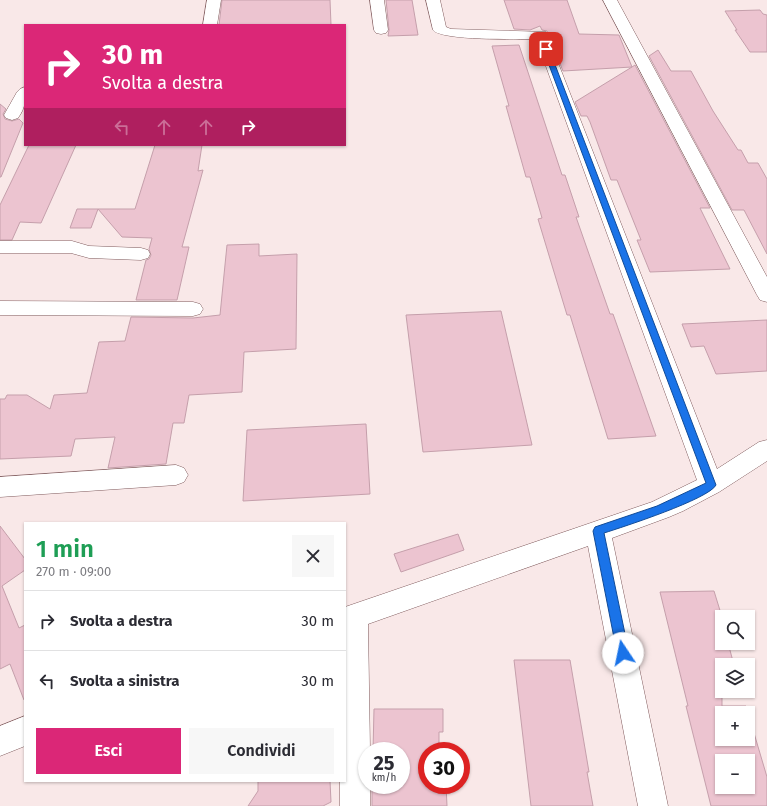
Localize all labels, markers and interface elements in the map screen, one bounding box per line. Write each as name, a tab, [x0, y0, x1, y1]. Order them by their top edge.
pin	[529, 32, 563, 66]
text: 30 m	[102, 38, 163, 71]
icon: arrive	[535, 38, 557, 60]
icon: right	[36, 40, 88, 92]
text: Svolta a destra	[102, 72, 223, 94]
icon: left	[111, 116, 133, 138]
icon: ahead	[153, 116, 175, 138]
icon: ahead	[195, 116, 217, 138]
icon: right	[237, 116, 259, 138]
text: 1 min	[36, 535, 94, 563]
button: close	[292, 535, 334, 577]
text: 270 m · 09:00	[36, 564, 111, 579]
icon: right	[36, 610, 58, 632]
map controls	[715, 610, 755, 794]
button: search	[715, 610, 755, 650]
text: Svolta a destra	[70, 612, 172, 630]
text: 30 m	[301, 612, 334, 630]
position arrow	[602, 632, 644, 674]
button: layers	[715, 658, 755, 698]
icon: left	[36, 670, 58, 692]
text: Svolta a sinistra	[70, 672, 180, 690]
text: 30 m	[301, 672, 334, 690]
button: +	[715, 706, 755, 746]
button: Esci	[36, 728, 181, 774]
button: Condividi	[189, 728, 334, 774]
speed limit sign: 30	[418, 742, 470, 794]
text: 25	[373, 751, 395, 775]
button: −	[715, 754, 755, 794]
text: km/h	[372, 772, 396, 784]

